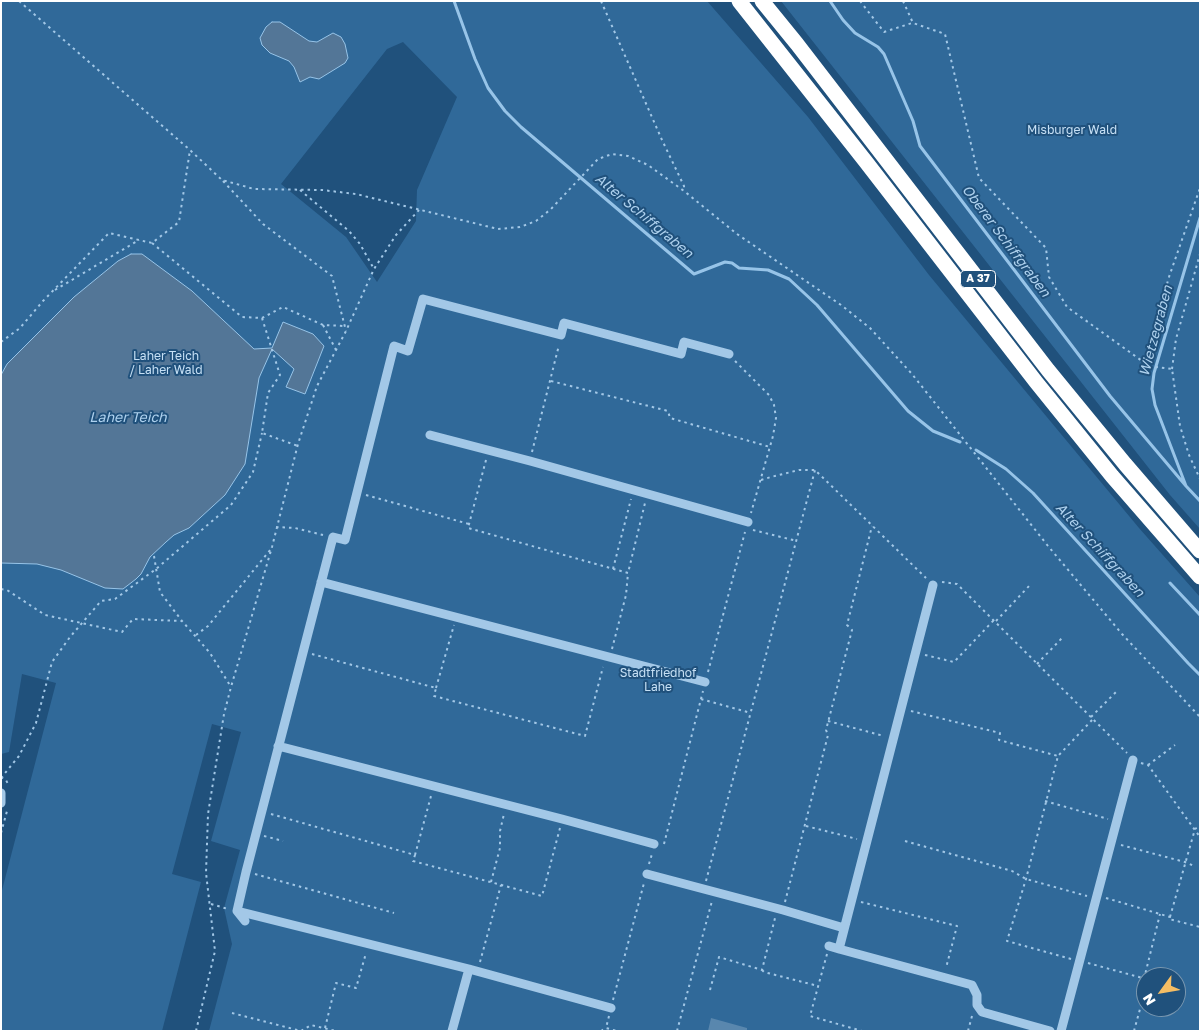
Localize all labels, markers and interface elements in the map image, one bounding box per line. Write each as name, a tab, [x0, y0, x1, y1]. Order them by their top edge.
park label: Misburger Wald	[1027, 123, 1117, 137]
water label: Alter Schiffgraben	[592, 170, 696, 262]
water label: Oberer Schiffgraben	[958, 182, 1054, 300]
road number: A 37	[960, 270, 996, 288]
water label: Wietzegraben	[1136, 284, 1176, 378]
park label: Laher Teich / Laher Wald	[129, 349, 203, 377]
water label: Laher Teich	[89, 410, 167, 426]
water label: Alter Schiffgraben	[1052, 500, 1148, 600]
park label: Stadtfriedhof Lahe	[620, 666, 696, 694]
north arrow	[1136, 967, 1186, 1017]
text: N	[1139, 991, 1159, 1009]

